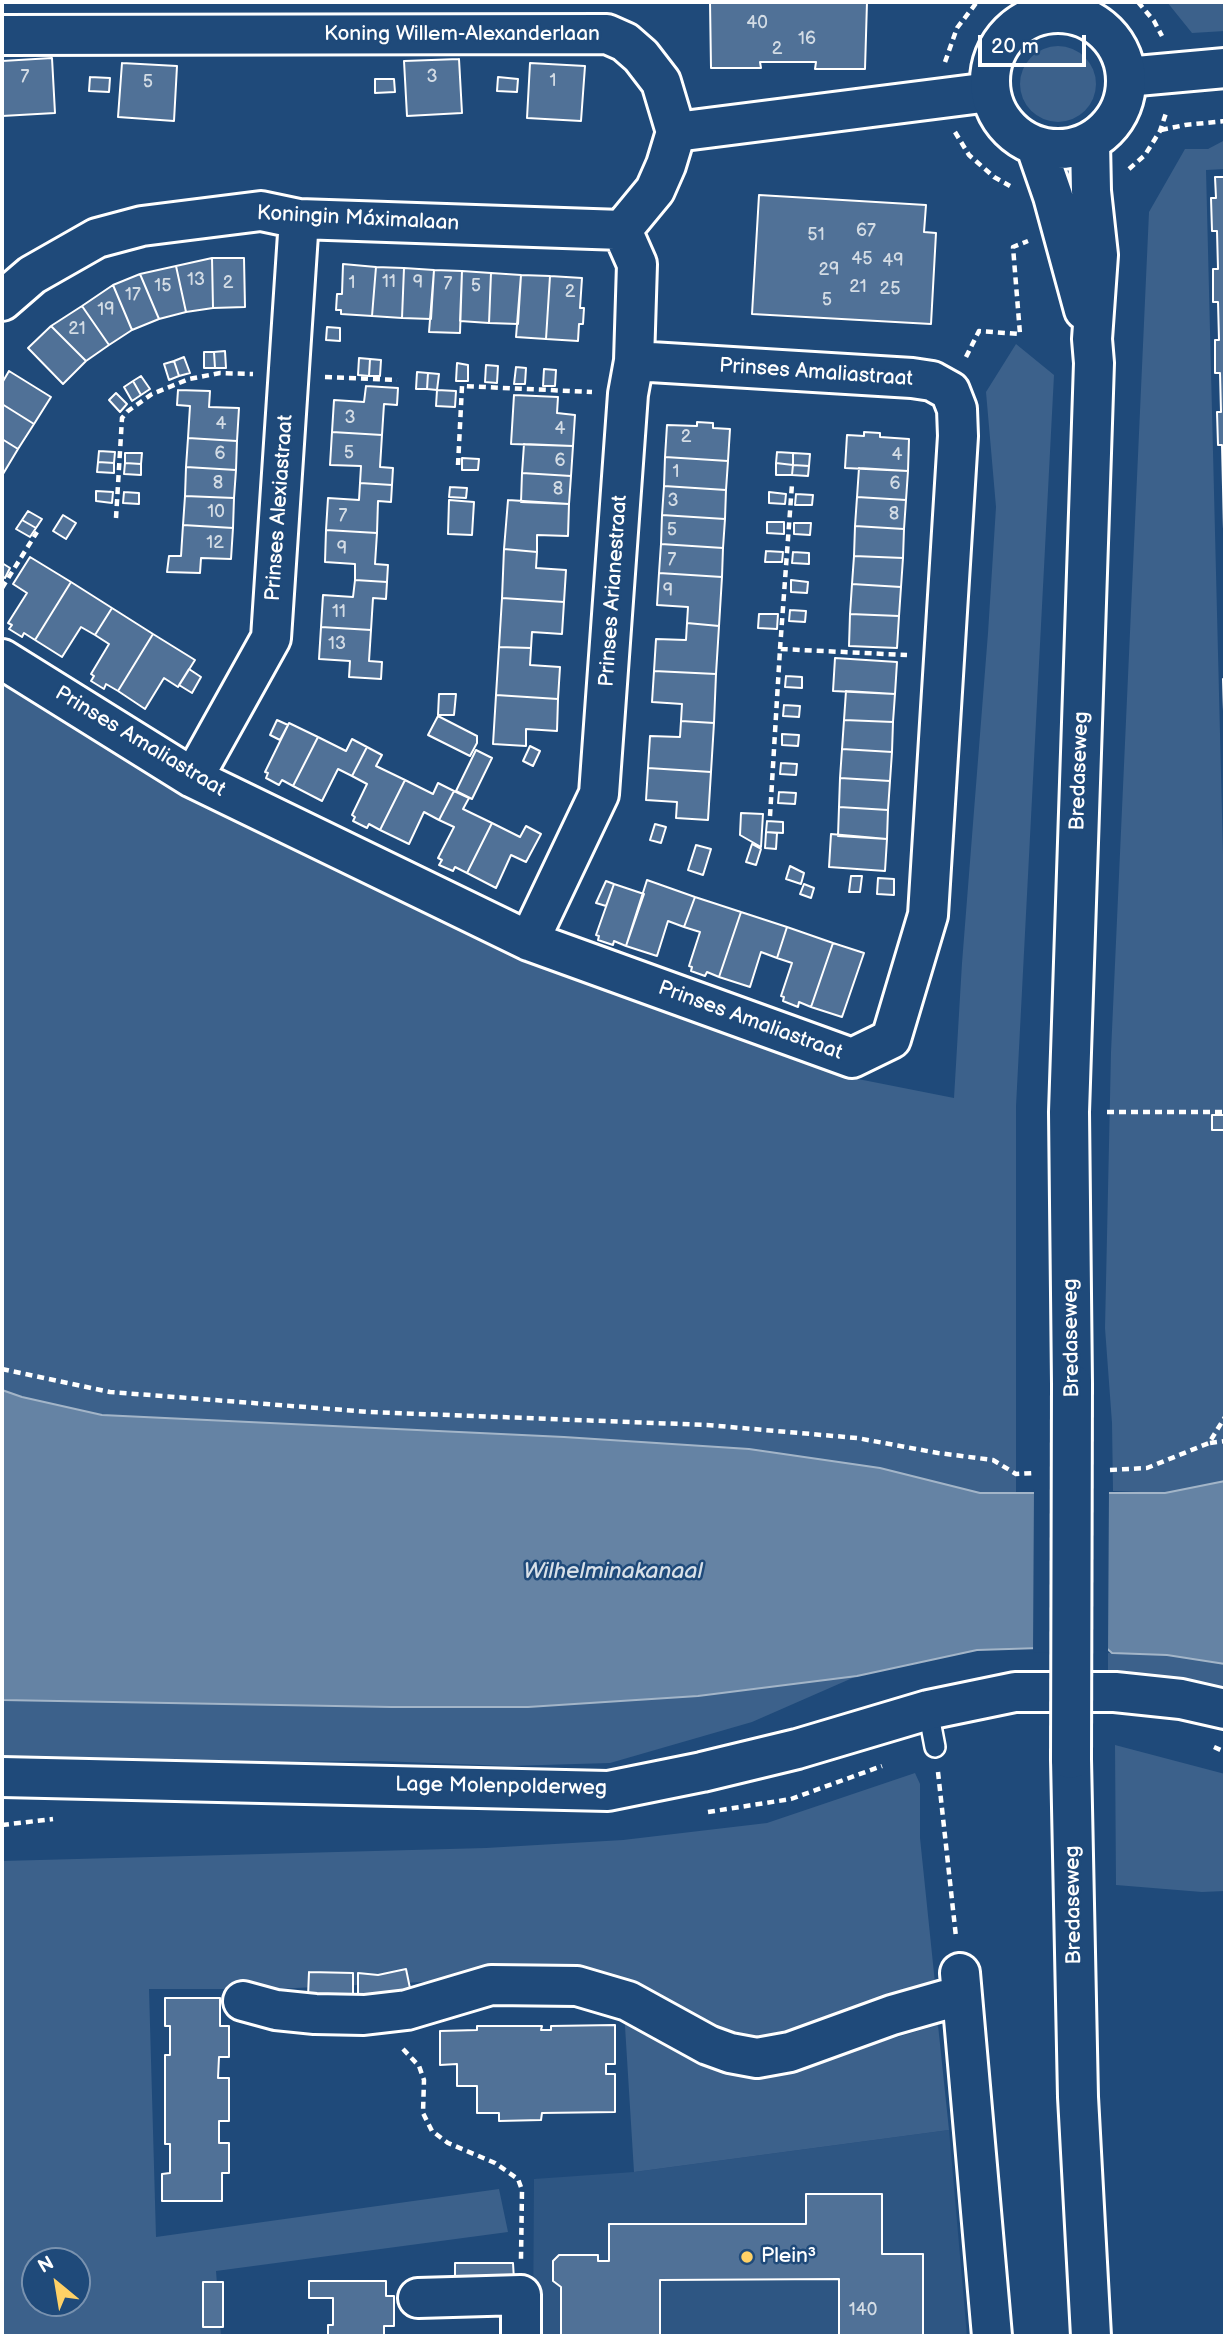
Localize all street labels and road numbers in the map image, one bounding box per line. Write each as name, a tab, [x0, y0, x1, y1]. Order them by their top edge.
street label: Koning Willem-Alexanderlaan	[324, 22, 600, 48]
street label: Koningin Máximalaan	[256, 201, 460, 237]
street label: Prinses Amaliastraat	[718, 354, 914, 392]
street label: Prinses Alexiastraat	[261, 414, 299, 602]
street label: Prinses Arianestraat	[595, 494, 633, 688]
street label: Prinses Amaliastraat	[50, 681, 230, 803]
street label: Bredaseweg	[1065, 711, 1095, 831]
street label: Prinses Amaliastraat	[654, 976, 846, 1066]
street label: Bredaseweg	[1058, 1278, 1086, 1398]
street label: Lage Molenpolderweg	[395, 1773, 607, 1801]
street label: Bredaseweg	[1060, 1845, 1088, 1965]

